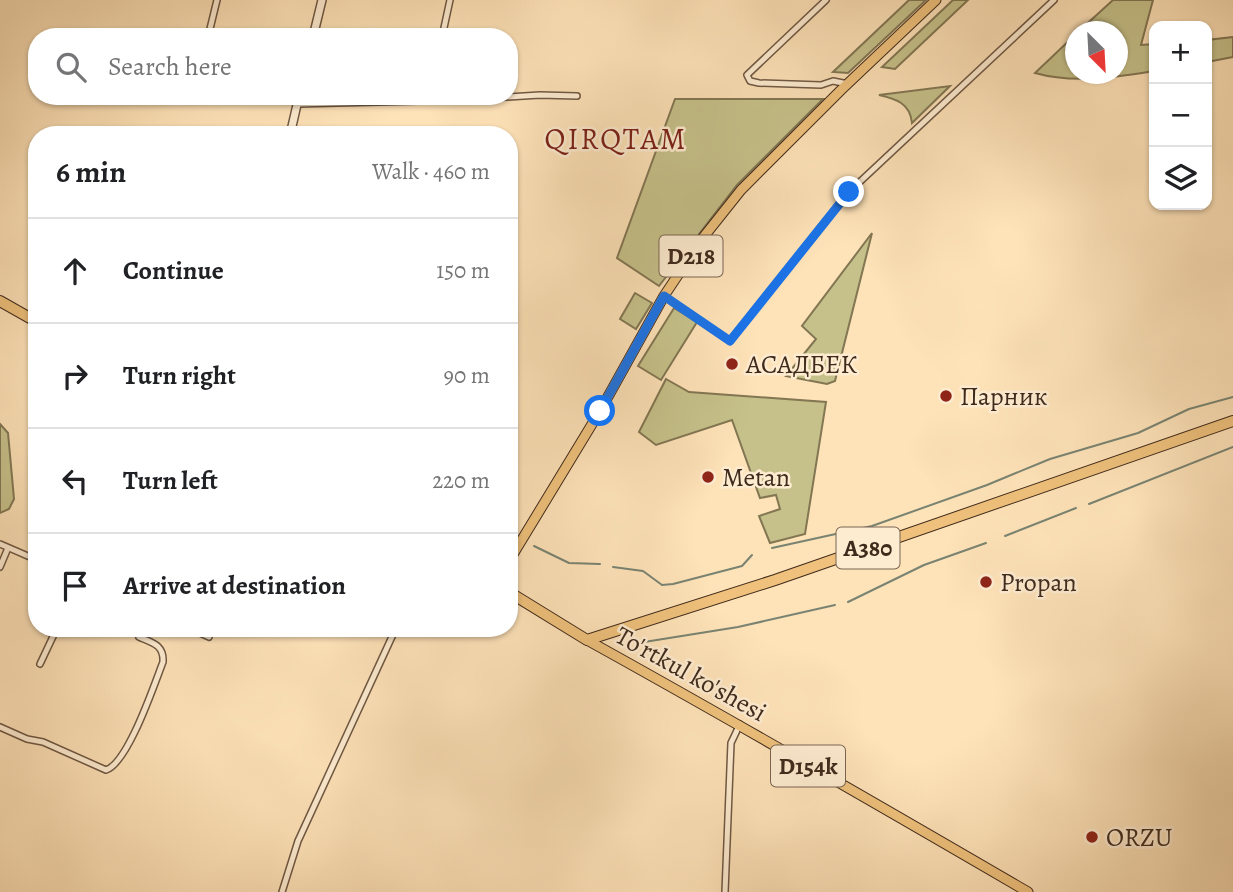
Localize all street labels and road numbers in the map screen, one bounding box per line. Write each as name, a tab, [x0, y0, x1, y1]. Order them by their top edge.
road number: D218	[660, 235, 722, 276]
road number: A380	[836, 528, 900, 568]
street label: To'rtkul ko'shesi	[609, 618, 773, 730]
road number: D154k	[771, 746, 845, 786]

